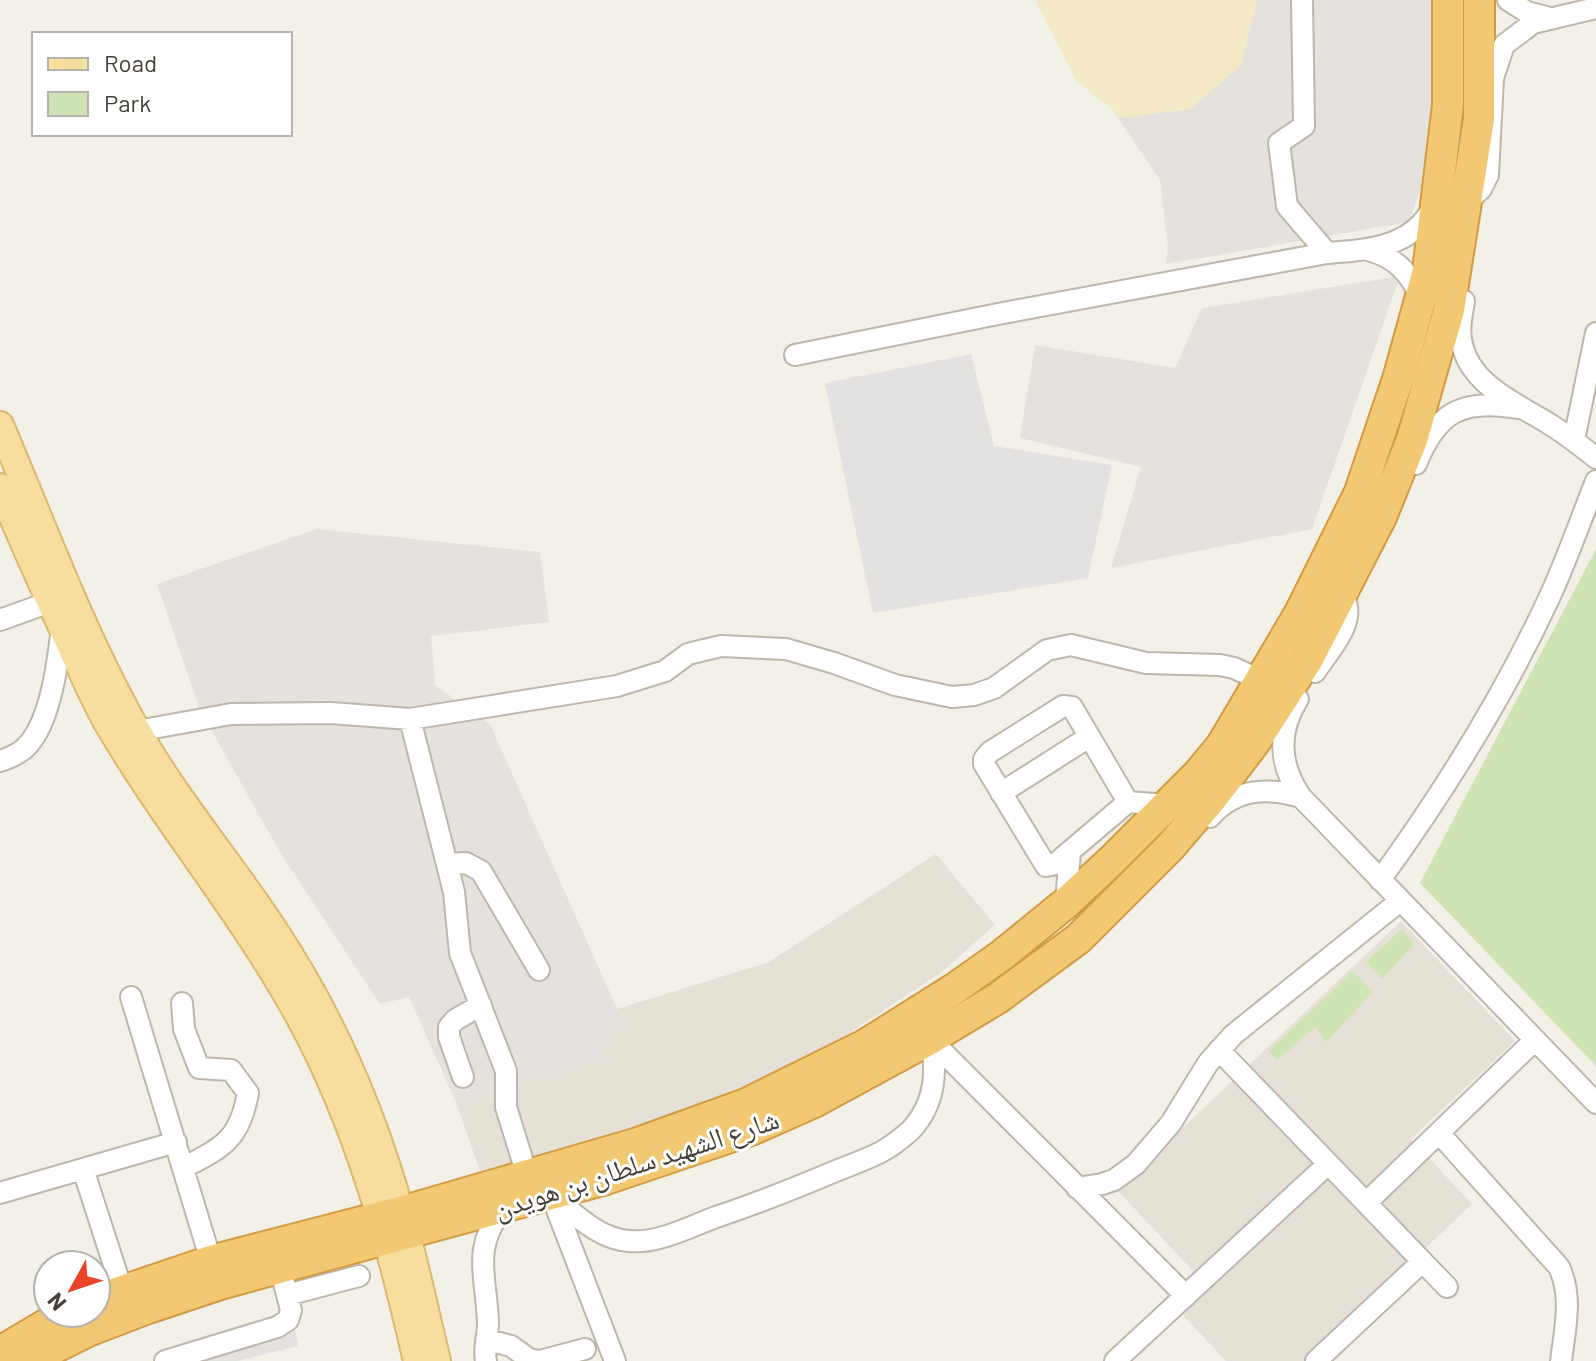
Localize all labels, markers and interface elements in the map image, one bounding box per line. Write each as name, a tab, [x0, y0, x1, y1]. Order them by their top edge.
legend	[32, 32, 292, 136]
text: Road	[104, 48, 157, 77]
text: Park	[104, 88, 151, 117]
street label: شارع الشهيد سلطان بن هويدن	[489, 1101, 784, 1227]
north arrow	[32, 1249, 112, 1329]
text: N	[41, 1289, 71, 1316]

